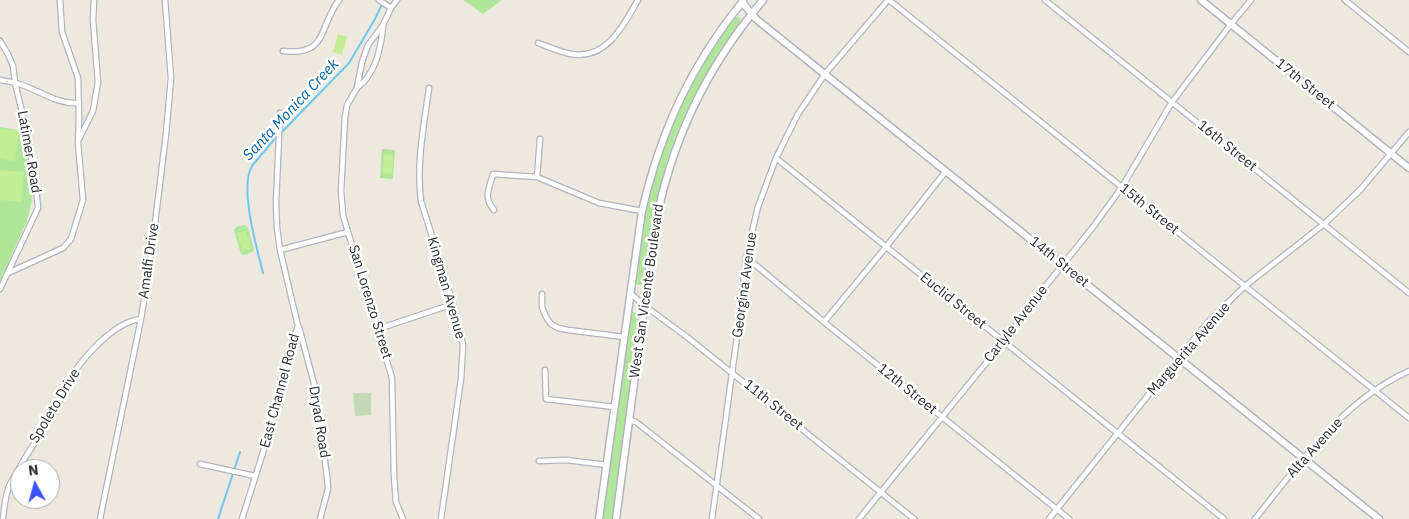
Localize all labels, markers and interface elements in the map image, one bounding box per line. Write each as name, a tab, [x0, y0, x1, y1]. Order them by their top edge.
water label: Santa Monica Creek	[239, 55, 343, 165]
street label: 17th Street	[1272, 55, 1338, 113]
street label: Latimer Road	[13, 109, 45, 195]
street label: 16th Street	[1194, 117, 1260, 175]
street label: 15th Street	[1116, 180, 1182, 238]
street label: West San Vicente Boulevard	[626, 203, 668, 379]
street label: Amalfi Drive	[135, 222, 163, 300]
street label: Georgina Avenue	[729, 231, 761, 339]
street label: 14th Street	[1026, 233, 1092, 291]
street label: Kingman Avenue	[423, 235, 469, 341]
street label: San Lorenzo Street	[345, 243, 395, 361]
street label: Euclid Street	[917, 269, 989, 333]
street label: Carlyle Avenue	[981, 282, 1051, 366]
street label: Marguerita Avenue	[1144, 299, 1234, 399]
street label: East Channel Road	[257, 332, 303, 450]
street label: 12th Street	[874, 360, 940, 418]
street label: Spoleto Drive	[26, 366, 84, 446]
street label: 11th Street	[740, 376, 806, 434]
street label: Dryad Road	[305, 385, 333, 459]
street label: Alta Avenue	[1284, 414, 1346, 482]
north arrow	[10, 459, 60, 509]
text: N	[27, 461, 39, 480]

